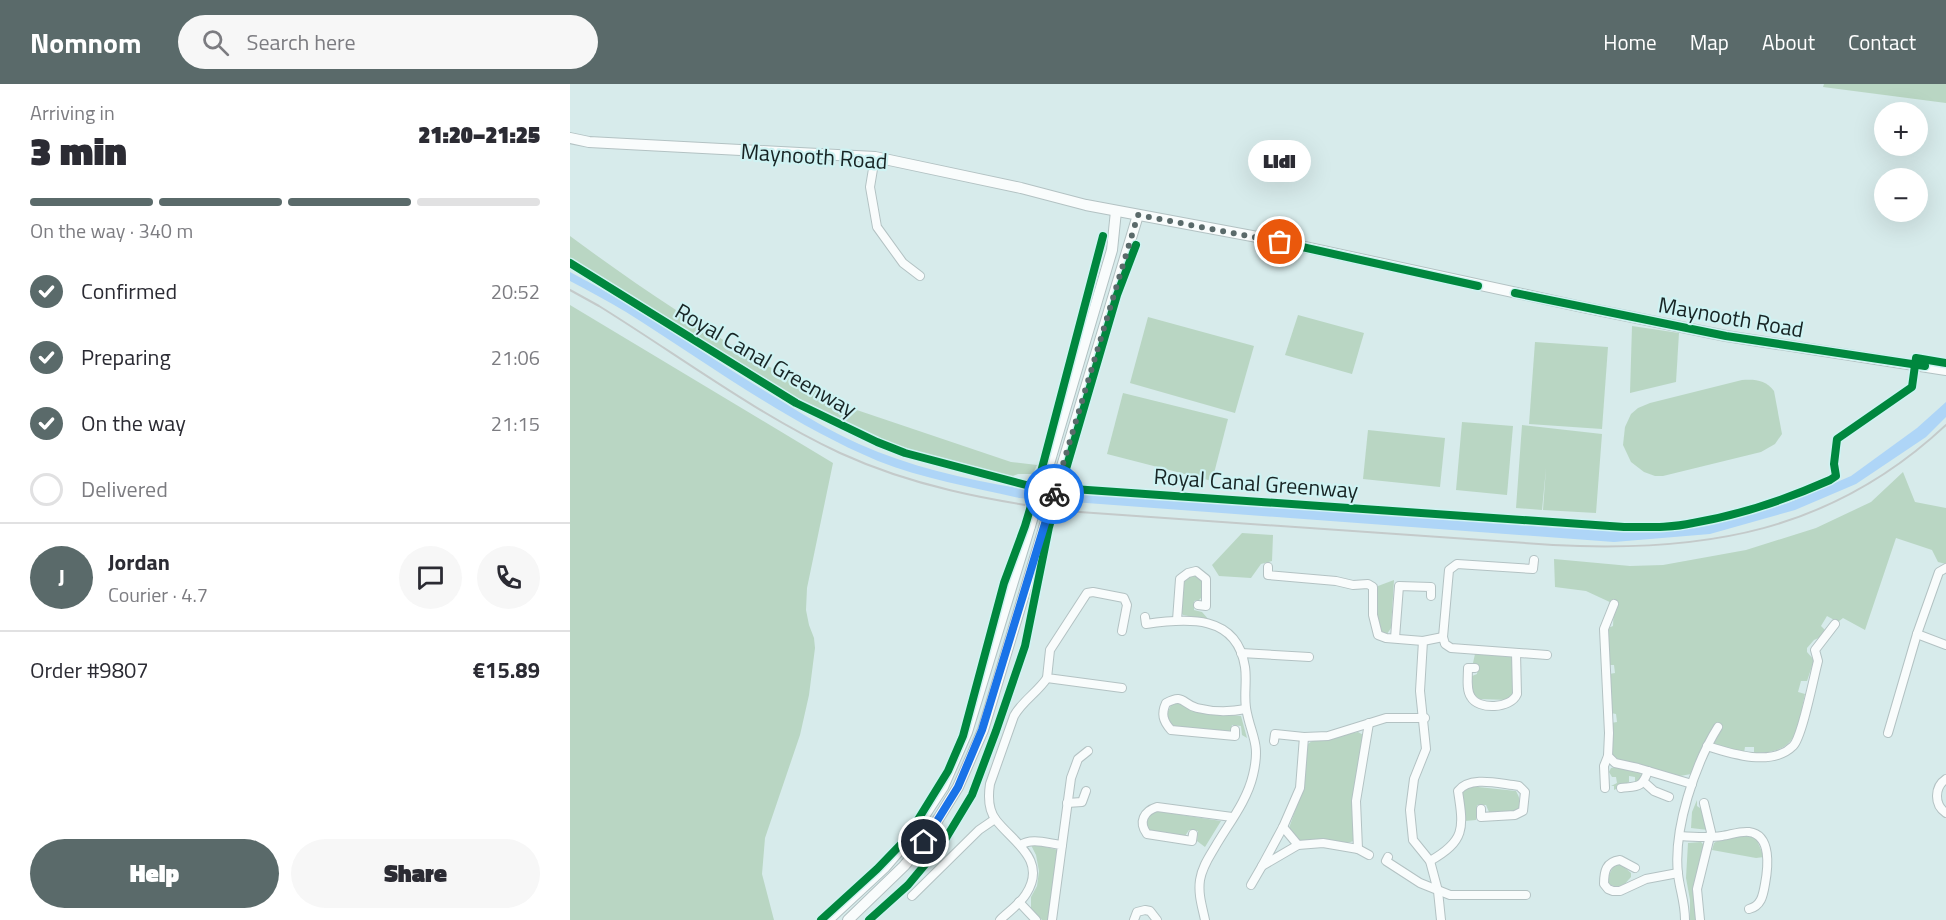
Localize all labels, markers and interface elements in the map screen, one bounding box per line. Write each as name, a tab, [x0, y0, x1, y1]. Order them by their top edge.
search box	[178, 15, 598, 69]
text: Nomnom	[30, 21, 142, 64]
text: Search here	[247, 25, 356, 59]
icon: search	[199, 26, 232, 59]
text: Home	[1603, 26, 1657, 58]
text: Map	[1690, 26, 1729, 58]
text: About	[1762, 26, 1815, 58]
text: Contact	[1848, 26, 1916, 58]
text: Arriving in	[30, 97, 115, 128]
map controls	[1874, 102, 1928, 222]
button: +	[1874, 102, 1928, 156]
text: 21:20–21:25	[418, 118, 540, 152]
text: 3 min	[30, 121, 127, 180]
street label: Maynooth Road	[740, 134, 888, 178]
callout: Lidl	[1248, 140, 1312, 182]
text: Lidl	[1263, 145, 1296, 176]
button: −	[1874, 168, 1928, 222]
text: On the way · 340 m	[30, 215, 193, 246]
pin	[1254, 216, 1305, 267]
icon: bag	[1263, 225, 1296, 258]
text: Confirmed	[81, 274, 177, 308]
icon: check	[30, 275, 63, 308]
text: 20:52	[491, 276, 540, 307]
street label: Maynooth Road	[1656, 287, 1806, 347]
street label: Royal Canal Greenway	[669, 294, 864, 426]
text: Preparing	[81, 340, 171, 374]
icon: check	[30, 341, 63, 374]
text: 21:06	[491, 342, 540, 373]
text: On the way	[81, 406, 186, 440]
icon: check	[30, 407, 63, 440]
text: 21:15	[491, 408, 540, 439]
street label: Royal Canal Greenway	[1153, 459, 1360, 507]
courier	[1024, 464, 1084, 524]
text: Delivered	[81, 472, 168, 506]
icon: bike	[1038, 478, 1071, 511]
text: Jordan	[108, 545, 170, 579]
button: chat	[399, 546, 462, 609]
button: phone	[477, 546, 540, 609]
text: J	[58, 560, 65, 594]
text: Courier · 4.7	[108, 579, 208, 610]
text: Order #9807	[30, 653, 149, 687]
text: €15.89	[473, 653, 540, 687]
pin	[898, 816, 949, 867]
icon: home	[907, 825, 940, 858]
button: Help	[30, 839, 279, 908]
button: Share	[291, 839, 540, 908]

